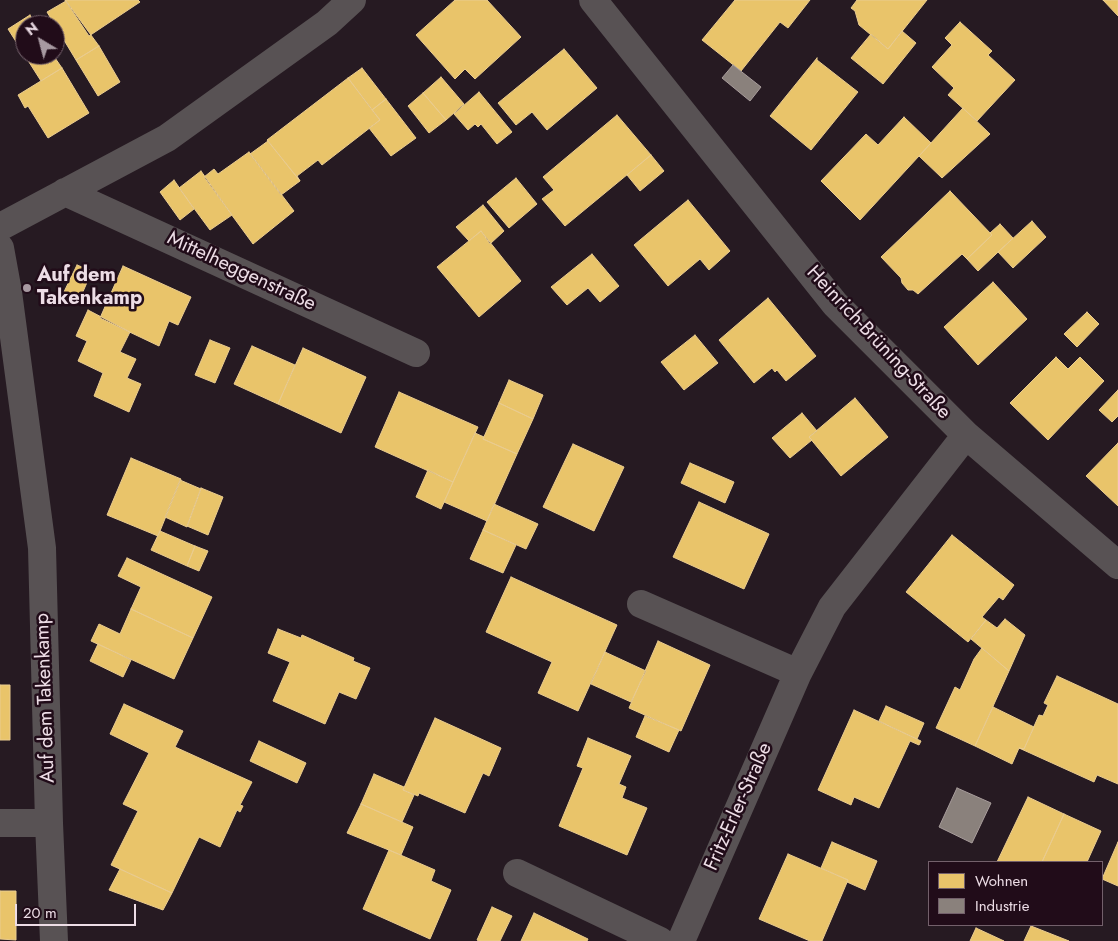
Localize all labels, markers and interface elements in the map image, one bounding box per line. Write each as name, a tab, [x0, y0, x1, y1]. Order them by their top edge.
north arrow	[15, 15, 65, 65]
text: N	[21, 17, 42, 40]
street label: Mittelheggenstraße	[163, 227, 319, 317]
street label: Heinrich-Brüning-Straße	[801, 261, 955, 425]
place label: Auf dem Takenkamp	[37, 264, 142, 311]
marker: Auf dem Takenkamp	[21, 282, 33, 294]
street label: Auf dem Takenkamp	[31, 613, 61, 783]
street label: Fritz-Erler-Straße	[700, 739, 778, 875]
legend	[928, 861, 1103, 926]
text: Wohnen	[975, 870, 1028, 892]
scale bar	[18, 894, 139, 926]
text: Industrie	[975, 895, 1029, 917]
text: 20 m	[23, 902, 57, 924]

